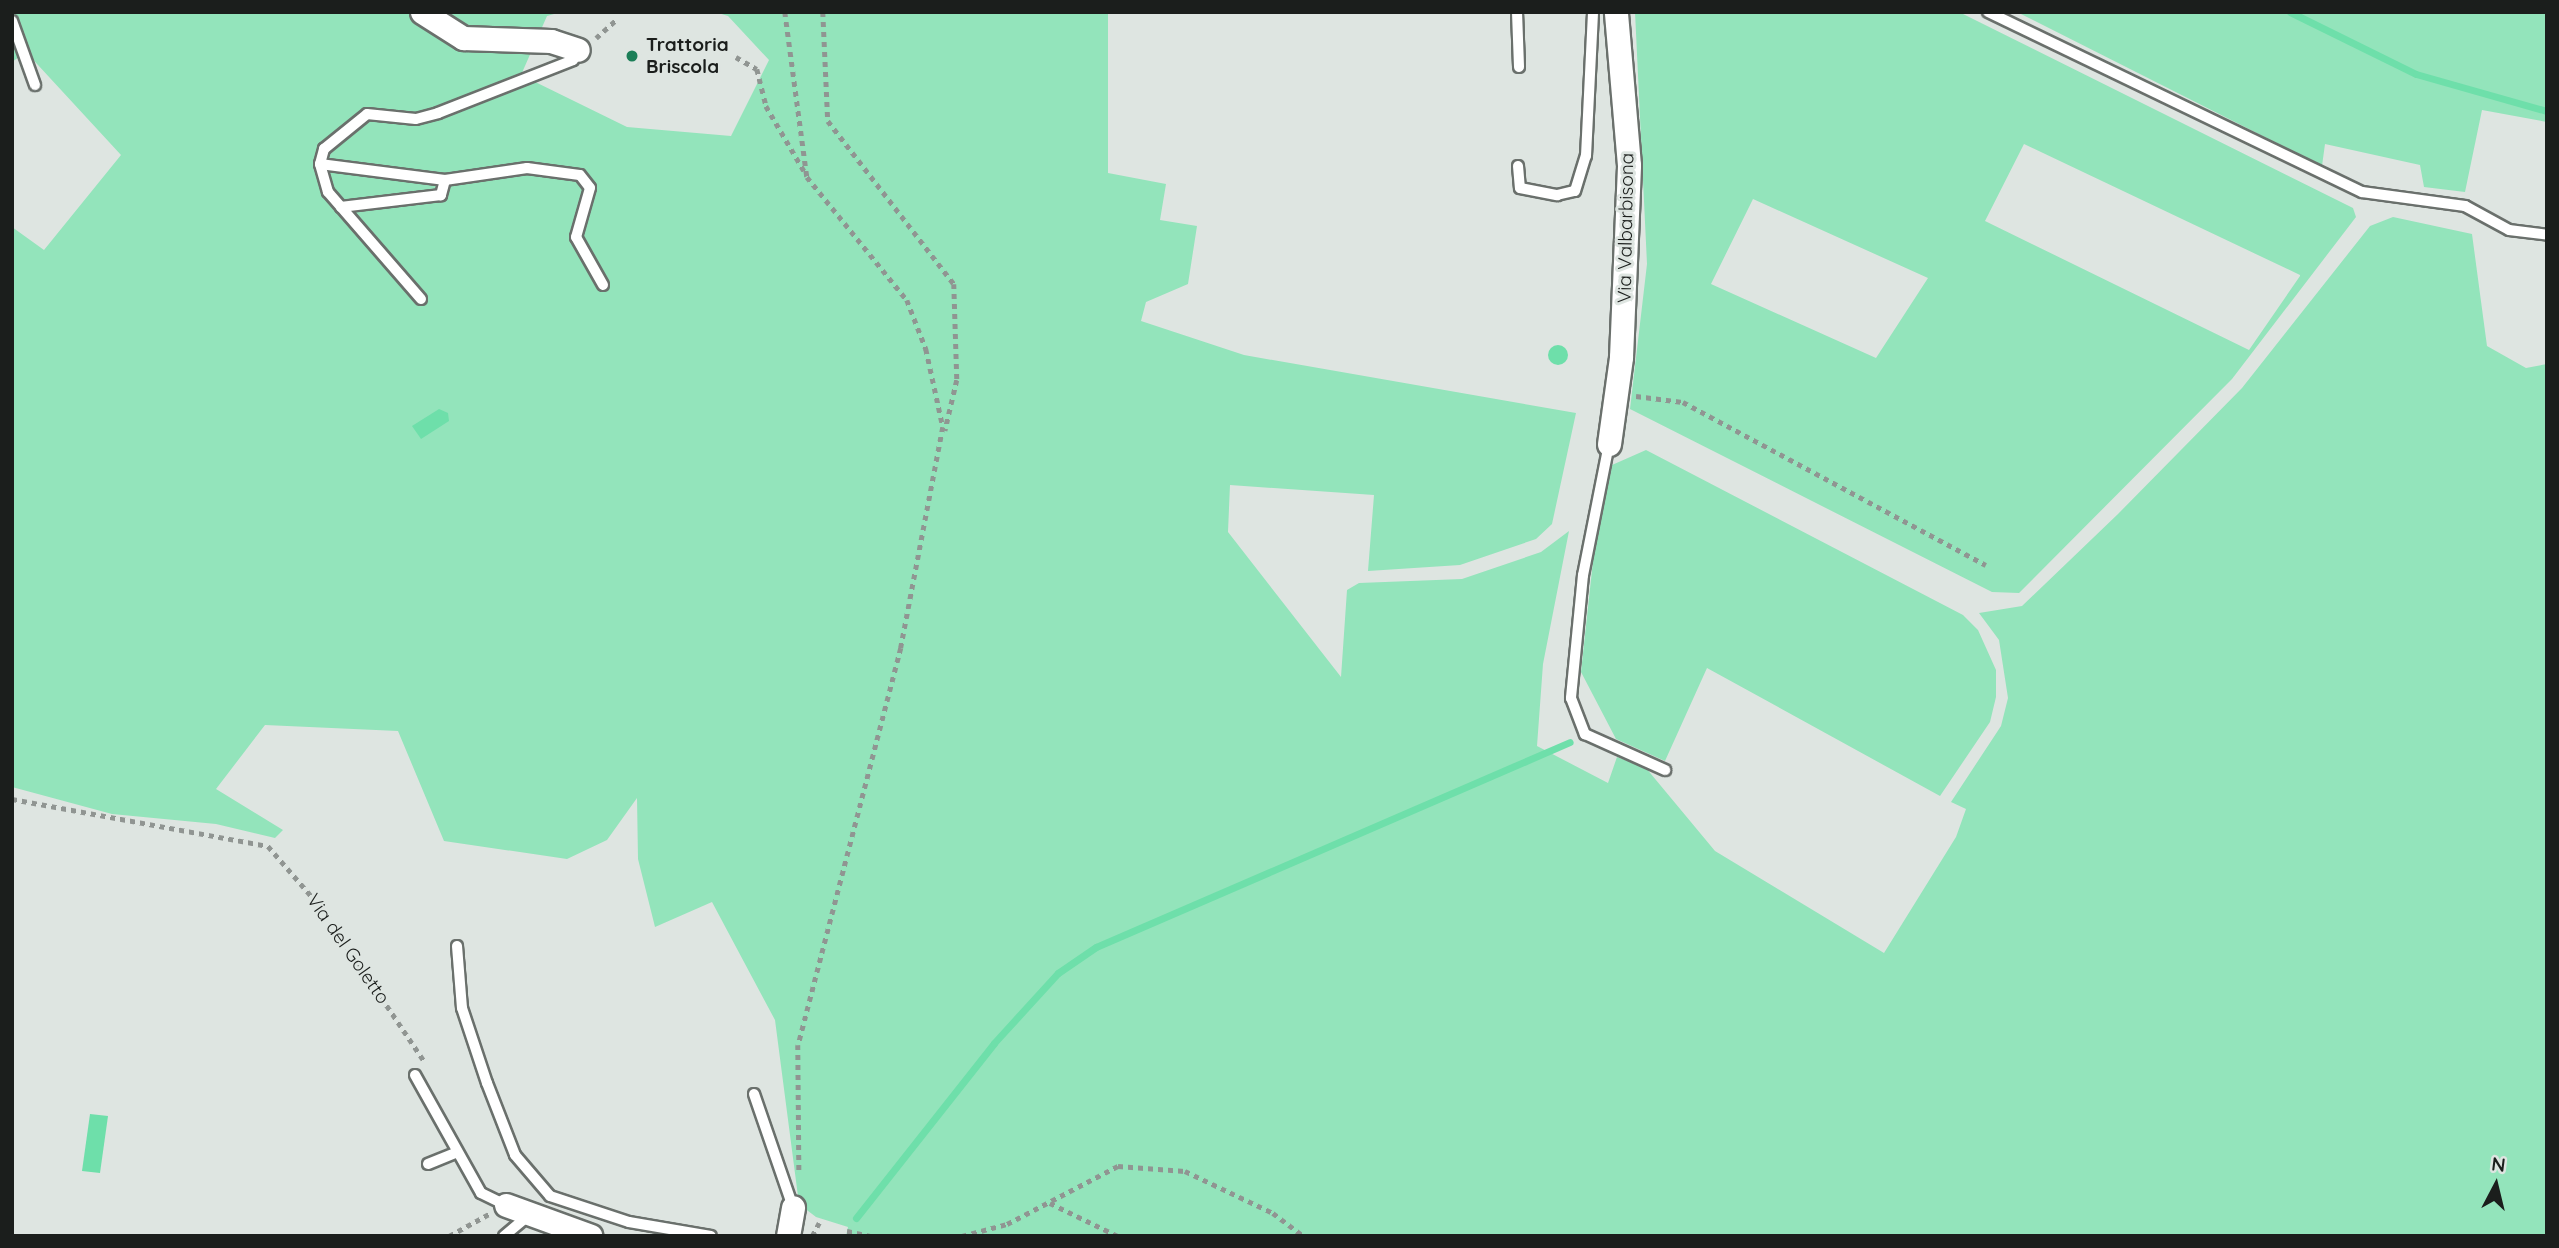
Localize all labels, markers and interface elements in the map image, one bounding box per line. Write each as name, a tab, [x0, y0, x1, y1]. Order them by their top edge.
place label: Trattoria Briscola	[646, 34, 729, 78]
marker: Trattoria Briscola	[624, 48, 640, 64]
street label: Via Valbarbisona	[1613, 153, 1639, 303]
street label: Via del Goletto	[302, 890, 394, 1008]
north arrow	[2461, 1150, 2531, 1220]
text: N	[2490, 1151, 2507, 1177]

